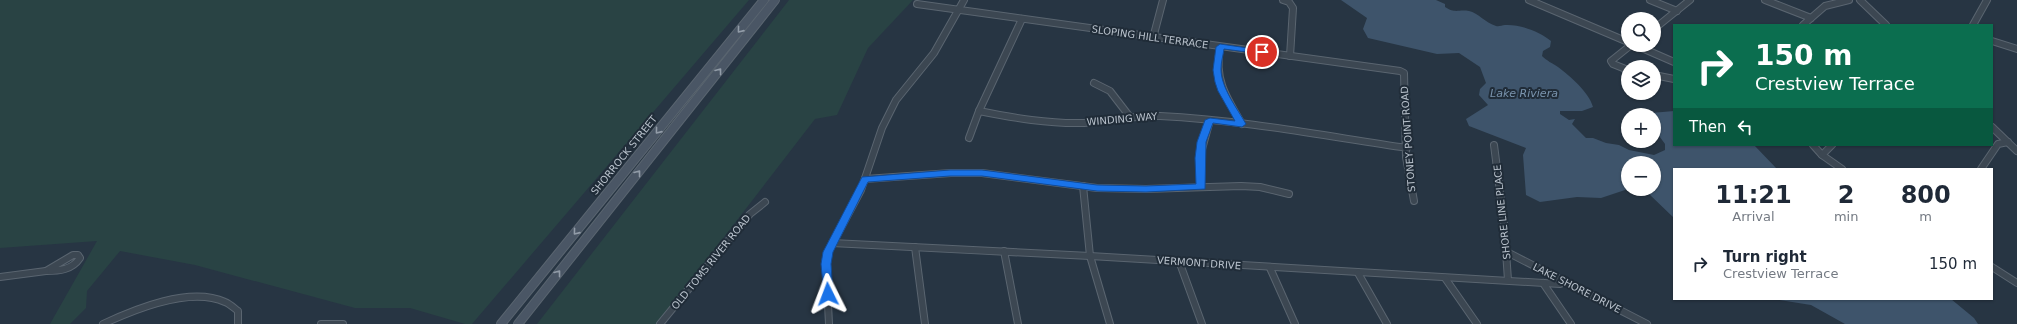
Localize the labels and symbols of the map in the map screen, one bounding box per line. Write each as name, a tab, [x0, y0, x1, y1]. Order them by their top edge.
street label: SLOPING HILL TERRACE	[1091, 23, 1209, 51]
one-way arrow	[737, 26, 744, 33]
pin	[1245, 35, 1279, 69]
one-way arrow	[714, 68, 721, 76]
street label: STONEY POINT ROAD	[1399, 85, 1417, 192]
water label: Lake Riviera	[1490, 87, 1558, 100]
street label: WINDING WAY	[1086, 110, 1159, 128]
street label: SHORROCK STREET	[589, 113, 660, 197]
one-way arrow	[655, 127, 662, 134]
street label: SHORE LINE PLACE	[1492, 164, 1512, 260]
one-way arrow	[633, 170, 640, 177]
street label: OLD TOMS RIVER ROAD	[669, 212, 753, 312]
one-way arrow	[573, 228, 580, 235]
street label: VERMONT DRIVE	[1157, 255, 1241, 271]
street label: LAKE SHORE DRIVE	[1531, 261, 1623, 315]
one-way arrow	[553, 271, 560, 278]
position arrow	[807, 273, 849, 315]

